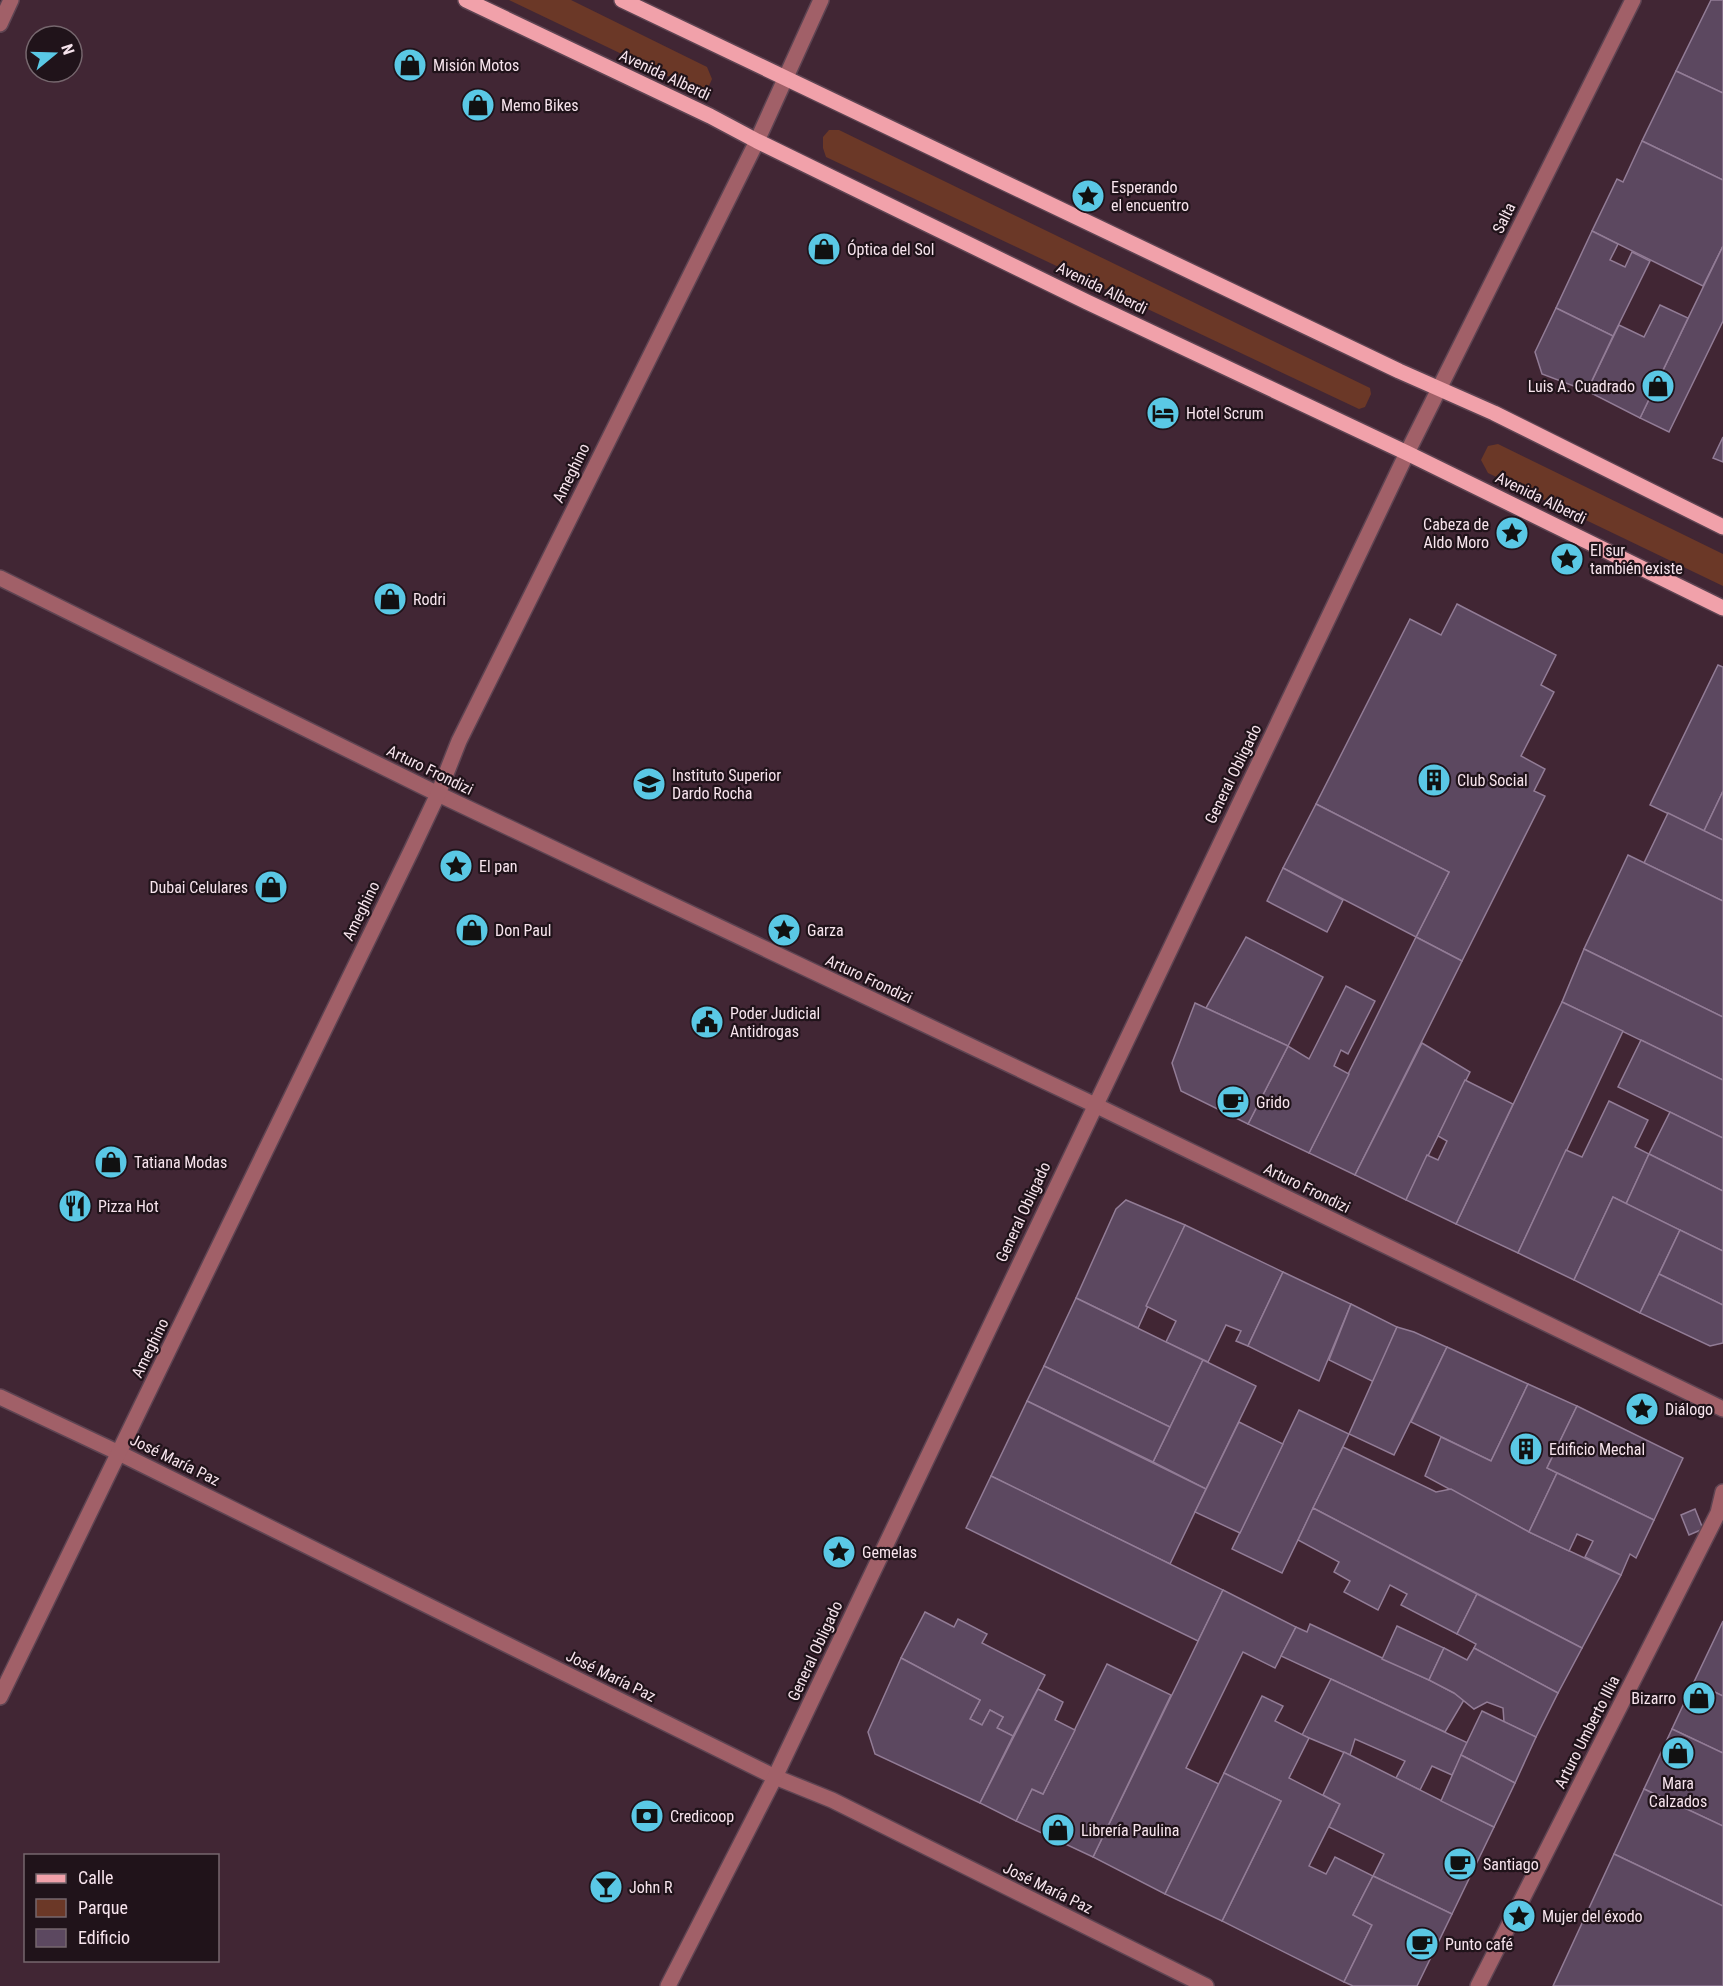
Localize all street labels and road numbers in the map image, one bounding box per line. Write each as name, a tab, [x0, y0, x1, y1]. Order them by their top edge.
street label: Avenida Alberdi	[616, 46, 714, 104]
street label: Salta	[1488, 199, 1520, 237]
street label: Avenida Alberdi	[1054, 258, 1150, 318]
street label: Ameghino	[548, 440, 594, 506]
street label: Avenida Alberdi	[1493, 468, 1589, 528]
street label: General Obligado	[1201, 721, 1265, 827]
street label: Arturo Frondizi	[384, 741, 476, 799]
street label: Ameghino	[338, 878, 384, 944]
street label: Arturo Frondizi	[823, 951, 915, 1007]
street label: General Obligado	[992, 1159, 1054, 1265]
street label: Arturo Frondizi	[1261, 1159, 1353, 1217]
street label: Ameghino	[127, 1315, 173, 1381]
street label: José María Paz	[127, 1430, 223, 1490]
street label: General Obligado	[784, 1598, 846, 1704]
street label: José María Paz	[563, 1646, 659, 1706]
street label: Arturo Umberto Illia	[1550, 1672, 1624, 1792]
street label: José María Paz	[1000, 1858, 1096, 1918]

